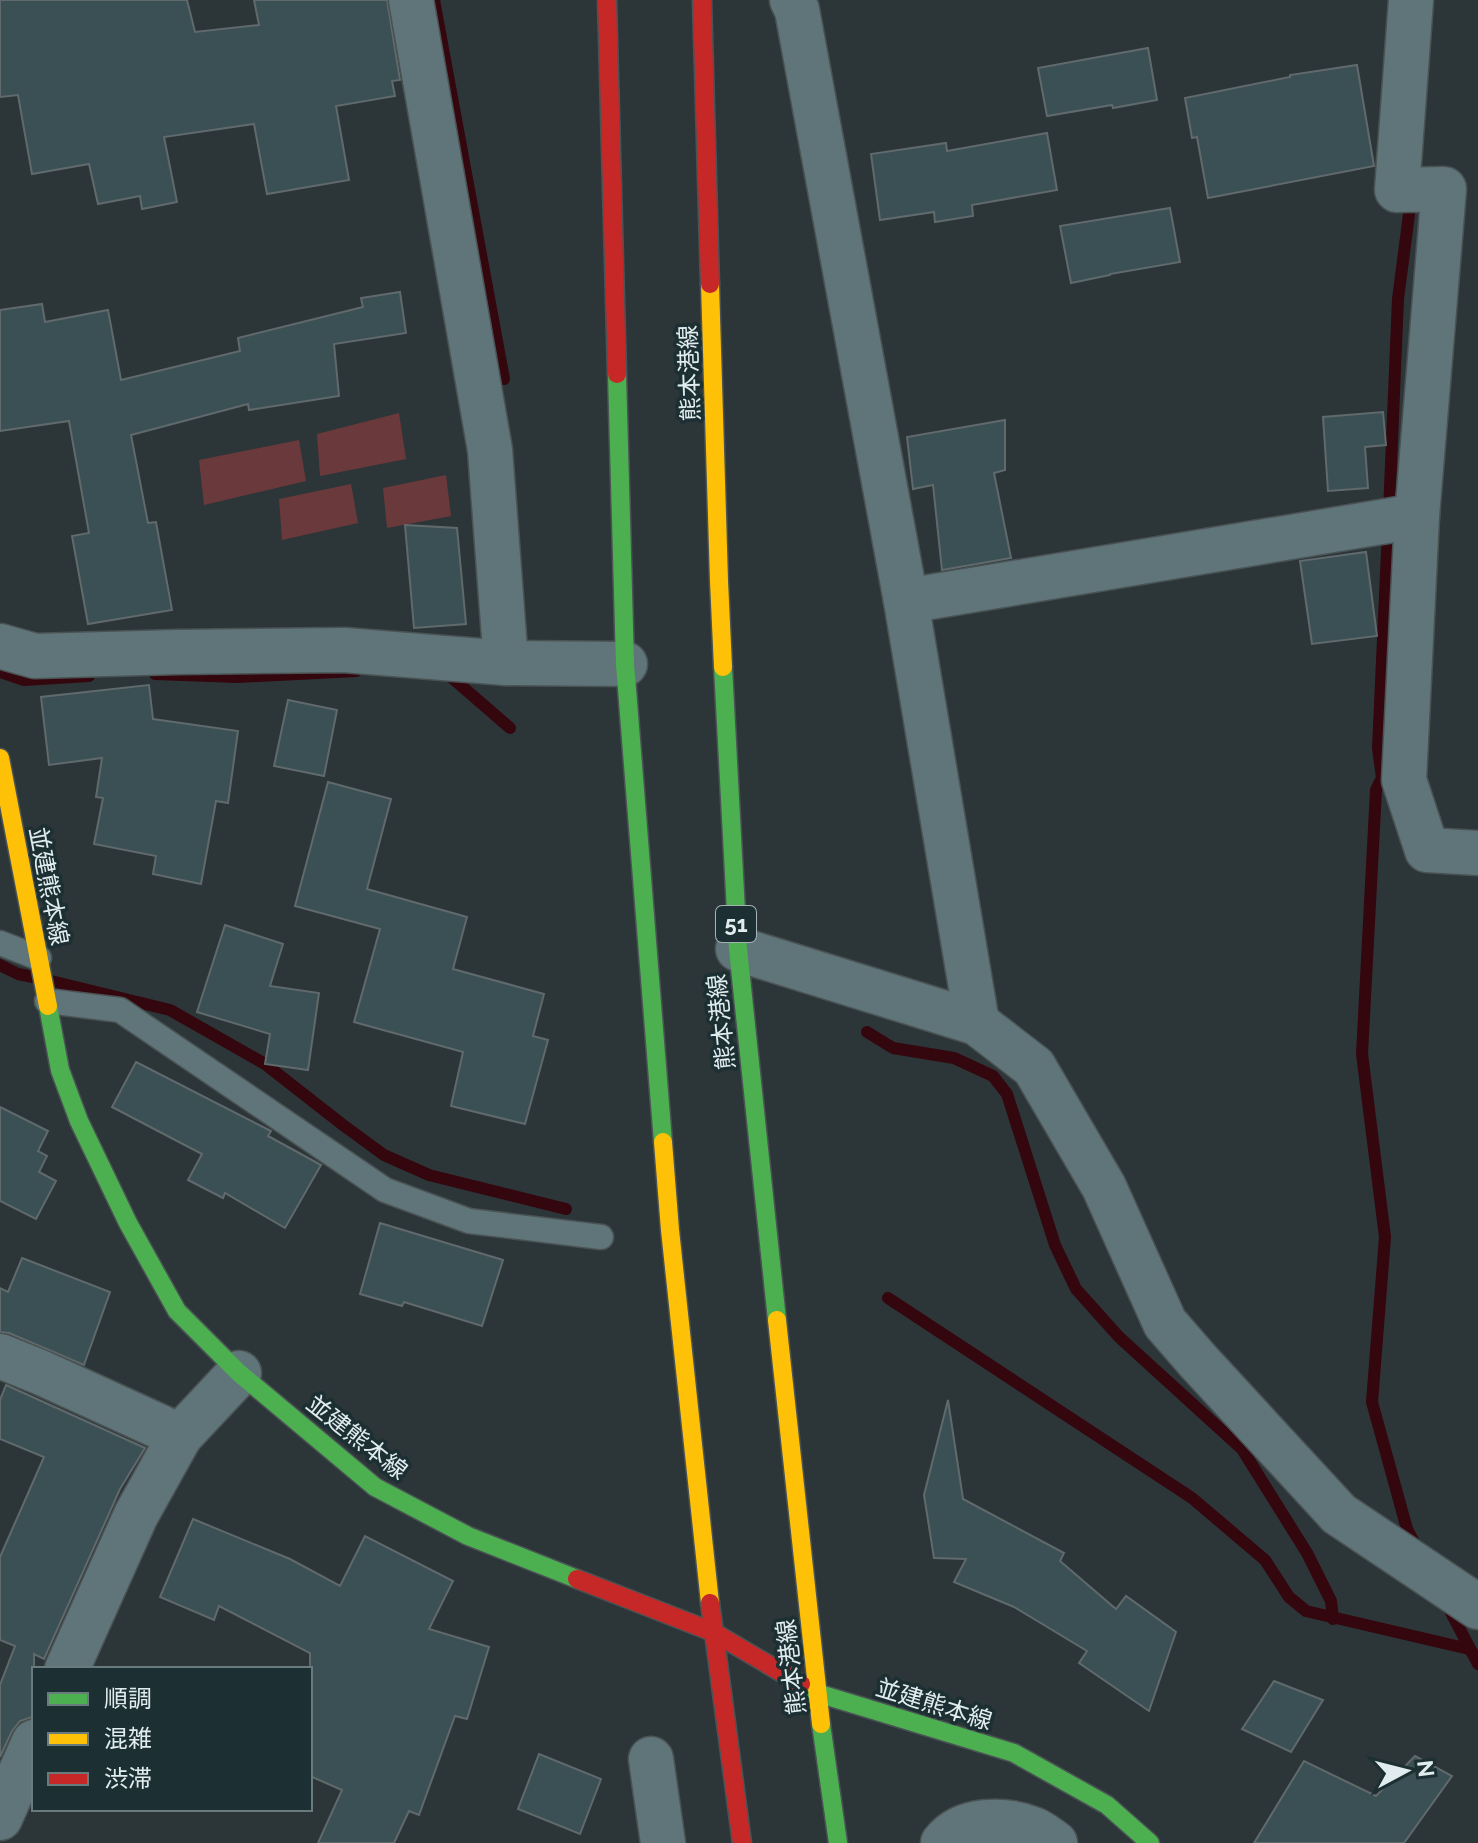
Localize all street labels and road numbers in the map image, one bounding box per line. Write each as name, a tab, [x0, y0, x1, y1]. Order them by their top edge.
street label: 熊本港線	[673, 325, 705, 421]
street label: 並建熊本線	[23, 824, 75, 948]
road number: 51	[716, 906, 756, 942]
street label: 熊本港線	[702, 973, 740, 1071]
street label: 並建熊本線	[301, 1389, 413, 1485]
street label: 熊本港線	[771, 1618, 811, 1716]
street label: 並建熊本線	[872, 1673, 996, 1735]

